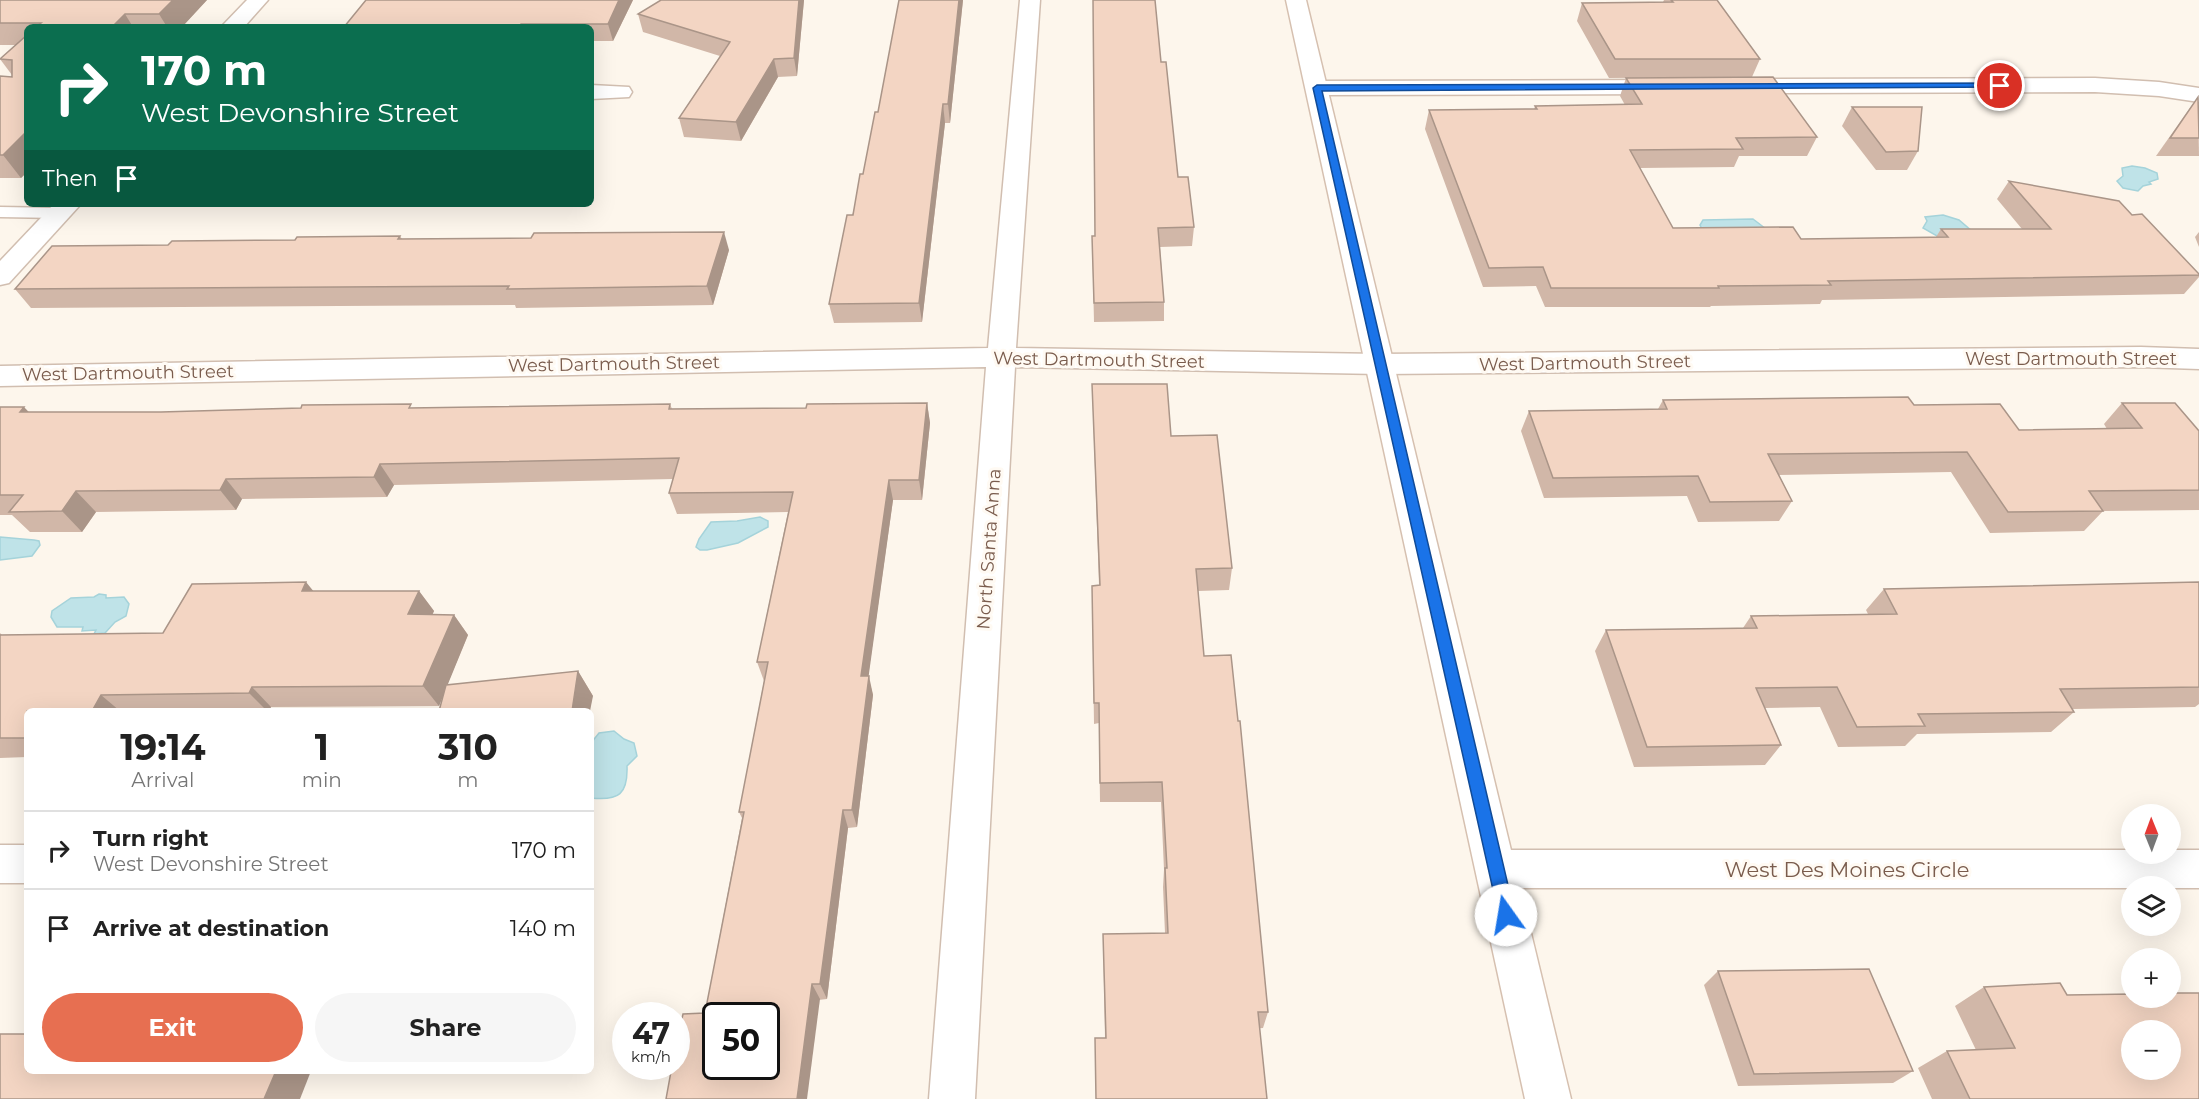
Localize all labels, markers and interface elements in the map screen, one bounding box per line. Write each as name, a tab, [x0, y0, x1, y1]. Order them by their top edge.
text: 170 m	[141, 44, 267, 96]
icon: right	[42, 48, 120, 126]
pin	[1974, 60, 2025, 111]
icon: arrive	[1983, 69, 2016, 102]
text: West Devonshire Street	[141, 96, 459, 129]
icon: arrive	[110, 162, 143, 195]
text: Then	[42, 165, 98, 192]
street label: West Dartmouth Street	[993, 347, 1205, 373]
street label: West Dartmouth Street	[1965, 348, 2177, 370]
street label: West Dartmouth Street	[1479, 350, 1691, 376]
street label: West Dartmouth Street	[508, 351, 720, 377]
street label: West Dartmouth Street	[22, 360, 234, 386]
street label: North Santa Anna	[972, 468, 1006, 630]
text: 19:14	[120, 725, 206, 769]
text: 1	[315, 725, 329, 769]
text: 310	[438, 725, 498, 769]
text: Arrival	[131, 768, 194, 792]
text: min	[302, 768, 342, 792]
text: m	[457, 768, 479, 792]
north arrow	[2121, 804, 2181, 864]
map controls	[2121, 804, 2181, 1080]
text: Turn right	[93, 825, 208, 852]
icon: right	[42, 834, 75, 867]
text: 170 m	[512, 837, 576, 864]
text: West Devonshire Street	[93, 852, 329, 876]
street label: West Des Moines Circle	[1724, 857, 1970, 882]
button: layers	[2121, 876, 2181, 936]
position arrow	[1474, 883, 1538, 947]
icon: arrive	[42, 912, 75, 945]
text: Arrive at destination	[93, 915, 329, 942]
text: 140 m	[510, 915, 576, 942]
button: +	[2121, 948, 2181, 1008]
button: Exit	[42, 993, 303, 1062]
button: Share	[315, 993, 576, 1062]
speed limit sign: 50	[702, 1002, 780, 1080]
text: 47	[632, 1015, 670, 1052]
button: −	[2121, 1020, 2181, 1080]
text: km/h	[631, 1047, 671, 1066]

